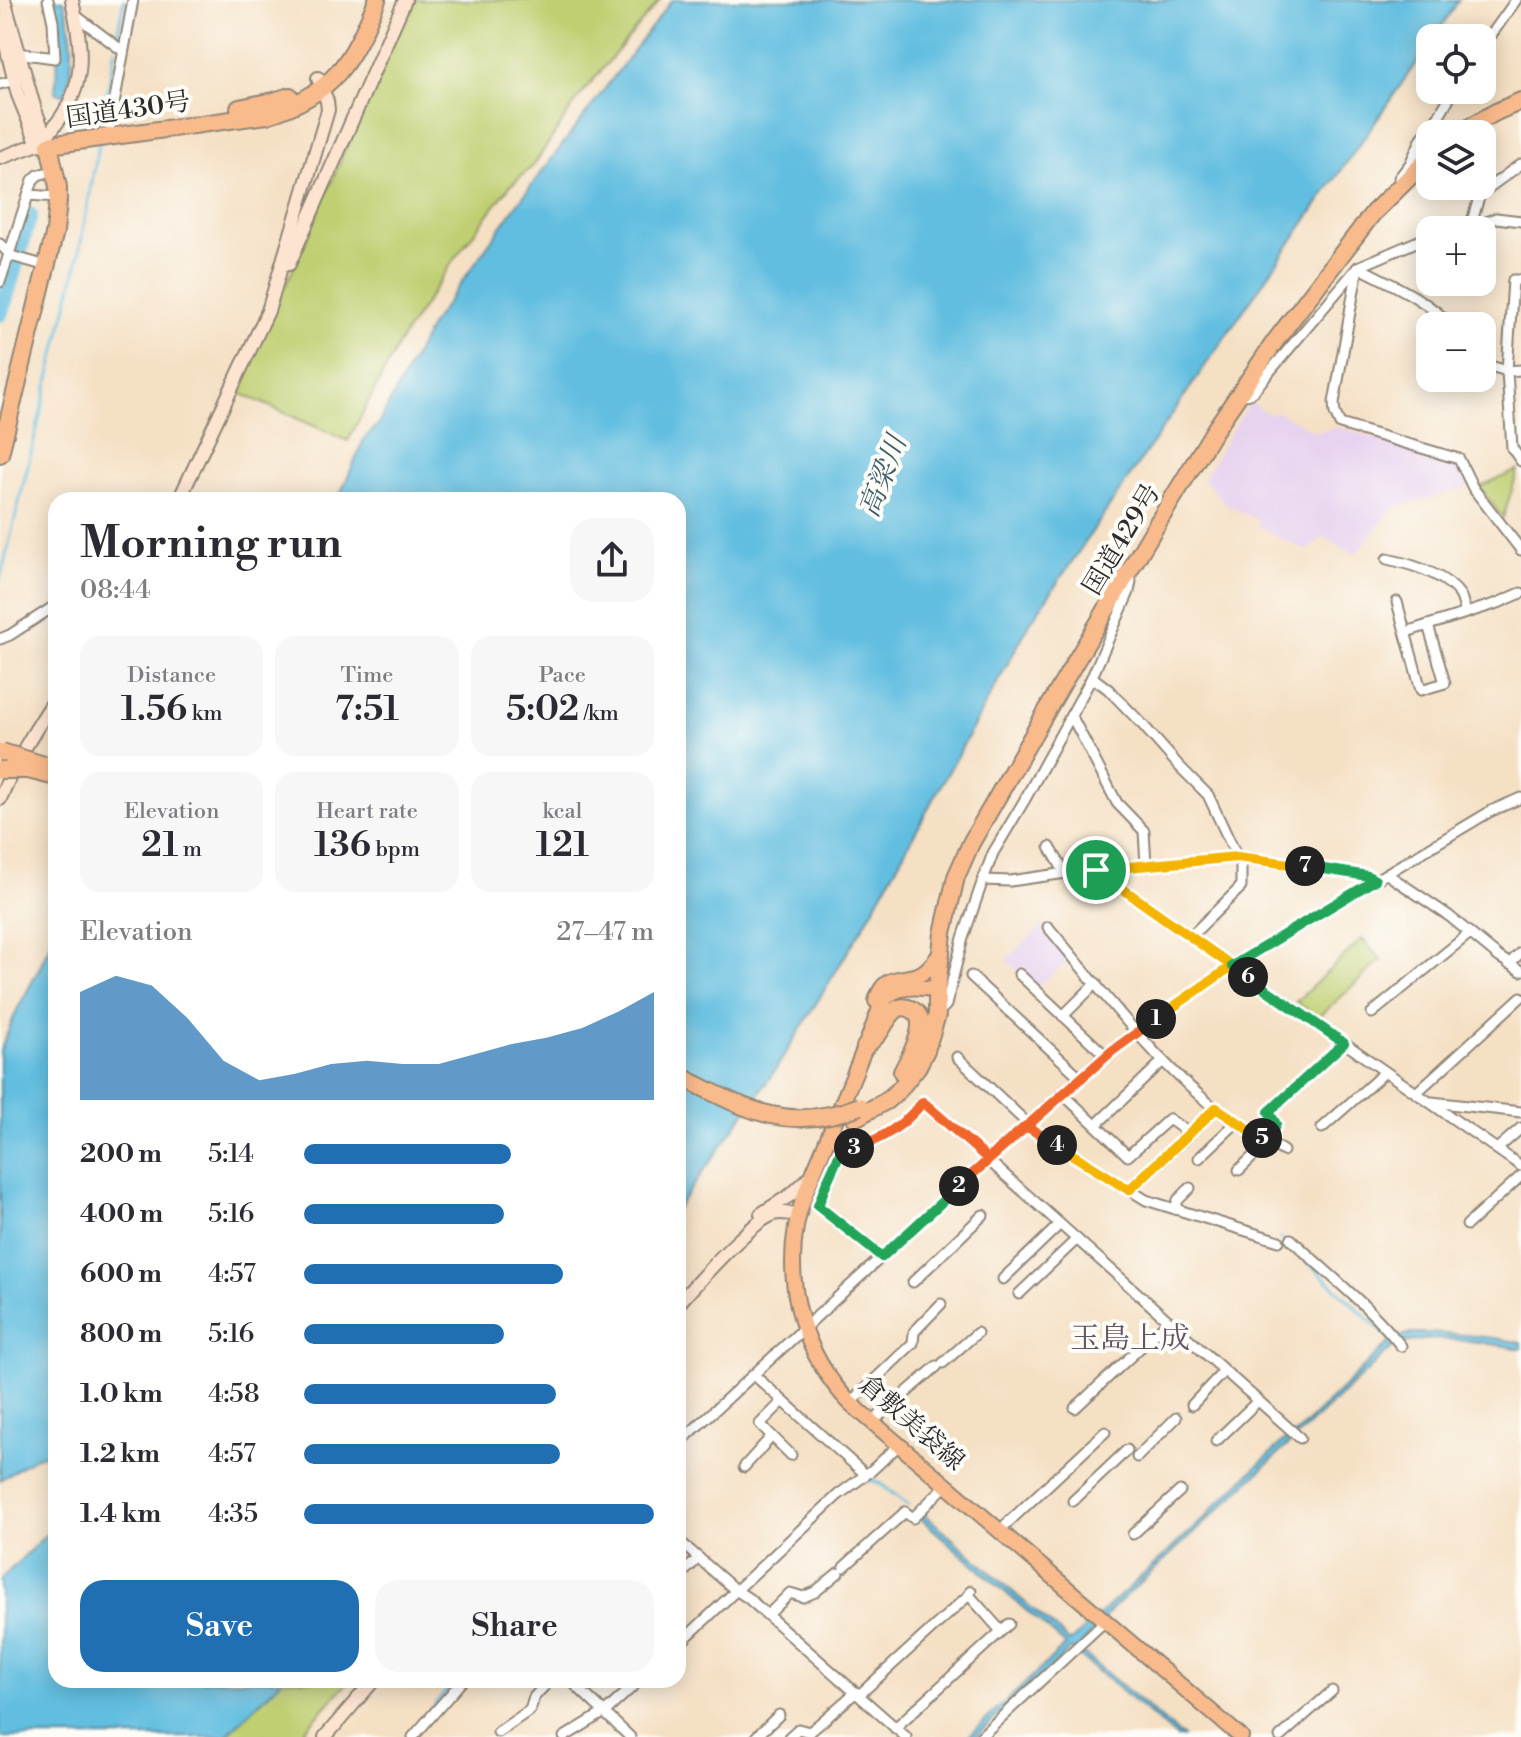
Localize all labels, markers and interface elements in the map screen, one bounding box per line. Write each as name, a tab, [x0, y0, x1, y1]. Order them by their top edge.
map controls	[1416, 24, 1496, 392]
button: locate	[1416, 24, 1496, 104]
street label: 国道430号	[64, 85, 192, 135]
button: layers	[1416, 120, 1496, 200]
button: +	[1416, 216, 1496, 296]
button: −	[1416, 312, 1496, 392]
water label: 高梁川	[852, 428, 916, 522]
street label: 国道429号	[1076, 478, 1168, 601]
text: Morning run	[80, 516, 342, 571]
button: share	[570, 518, 654, 602]
text: 08:44	[80, 574, 151, 606]
text: Distance	[127, 662, 216, 689]
text: Time	[341, 662, 393, 689]
text: Pace	[539, 662, 586, 689]
text: 1.56	[121, 689, 187, 731]
text: 7:51	[335, 689, 399, 731]
text: 5:02	[506, 689, 579, 731]
text: km	[187, 700, 222, 727]
text: /km	[579, 700, 619, 727]
text: Elevation	[124, 798, 219, 825]
text: Heart rate	[316, 798, 418, 825]
text: kcal	[542, 798, 582, 825]
text: 21	[141, 825, 178, 867]
text: 136	[314, 825, 371, 867]
text: 121	[536, 825, 589, 867]
text: m	[178, 836, 202, 863]
text: bpm	[371, 836, 420, 863]
pin	[1062, 836, 1130, 904]
pin: 7	[1285, 846, 1325, 886]
icon: arrive	[1074, 848, 1118, 892]
text: 7	[1299, 852, 1311, 879]
text: Elevation	[80, 916, 193, 948]
text: 27–47 m	[557, 916, 654, 948]
pin: 6	[1228, 957, 1268, 997]
text: 6	[1241, 963, 1255, 990]
pin: 1	[1136, 999, 1176, 1039]
text: 1	[1151, 1005, 1161, 1032]
pin: 5	[1242, 1118, 1282, 1158]
text: 5	[1255, 1124, 1269, 1151]
pin: 4	[1037, 1125, 1077, 1165]
pin: 3	[834, 1128, 874, 1168]
text: 4	[1050, 1131, 1064, 1158]
text: 3	[847, 1134, 861, 1161]
text: 200 m	[80, 1138, 162, 1170]
text: 5:14	[208, 1138, 254, 1170]
pin: 2	[939, 1166, 979, 1206]
text: 2	[952, 1172, 966, 1199]
text: 400 m	[80, 1198, 163, 1230]
text: 5:16	[208, 1198, 254, 1230]
text: 600 m	[80, 1258, 162, 1290]
text: 4:57	[208, 1258, 256, 1290]
text: 800 m	[80, 1318, 162, 1350]
text: 5:16	[208, 1318, 254, 1350]
district label: 玉島上成	[1070, 1320, 1190, 1358]
street label: 倉敷美袋線	[852, 1368, 971, 1477]
text: 1.0 km	[80, 1378, 163, 1410]
text: 4:58	[208, 1378, 260, 1410]
text: 1.2 km	[80, 1438, 160, 1470]
text: 4:57	[208, 1438, 256, 1470]
text: 1.4 km	[80, 1498, 161, 1530]
text: 4:35	[208, 1498, 258, 1530]
button: Save	[80, 1580, 359, 1672]
button: Share	[375, 1580, 654, 1672]

